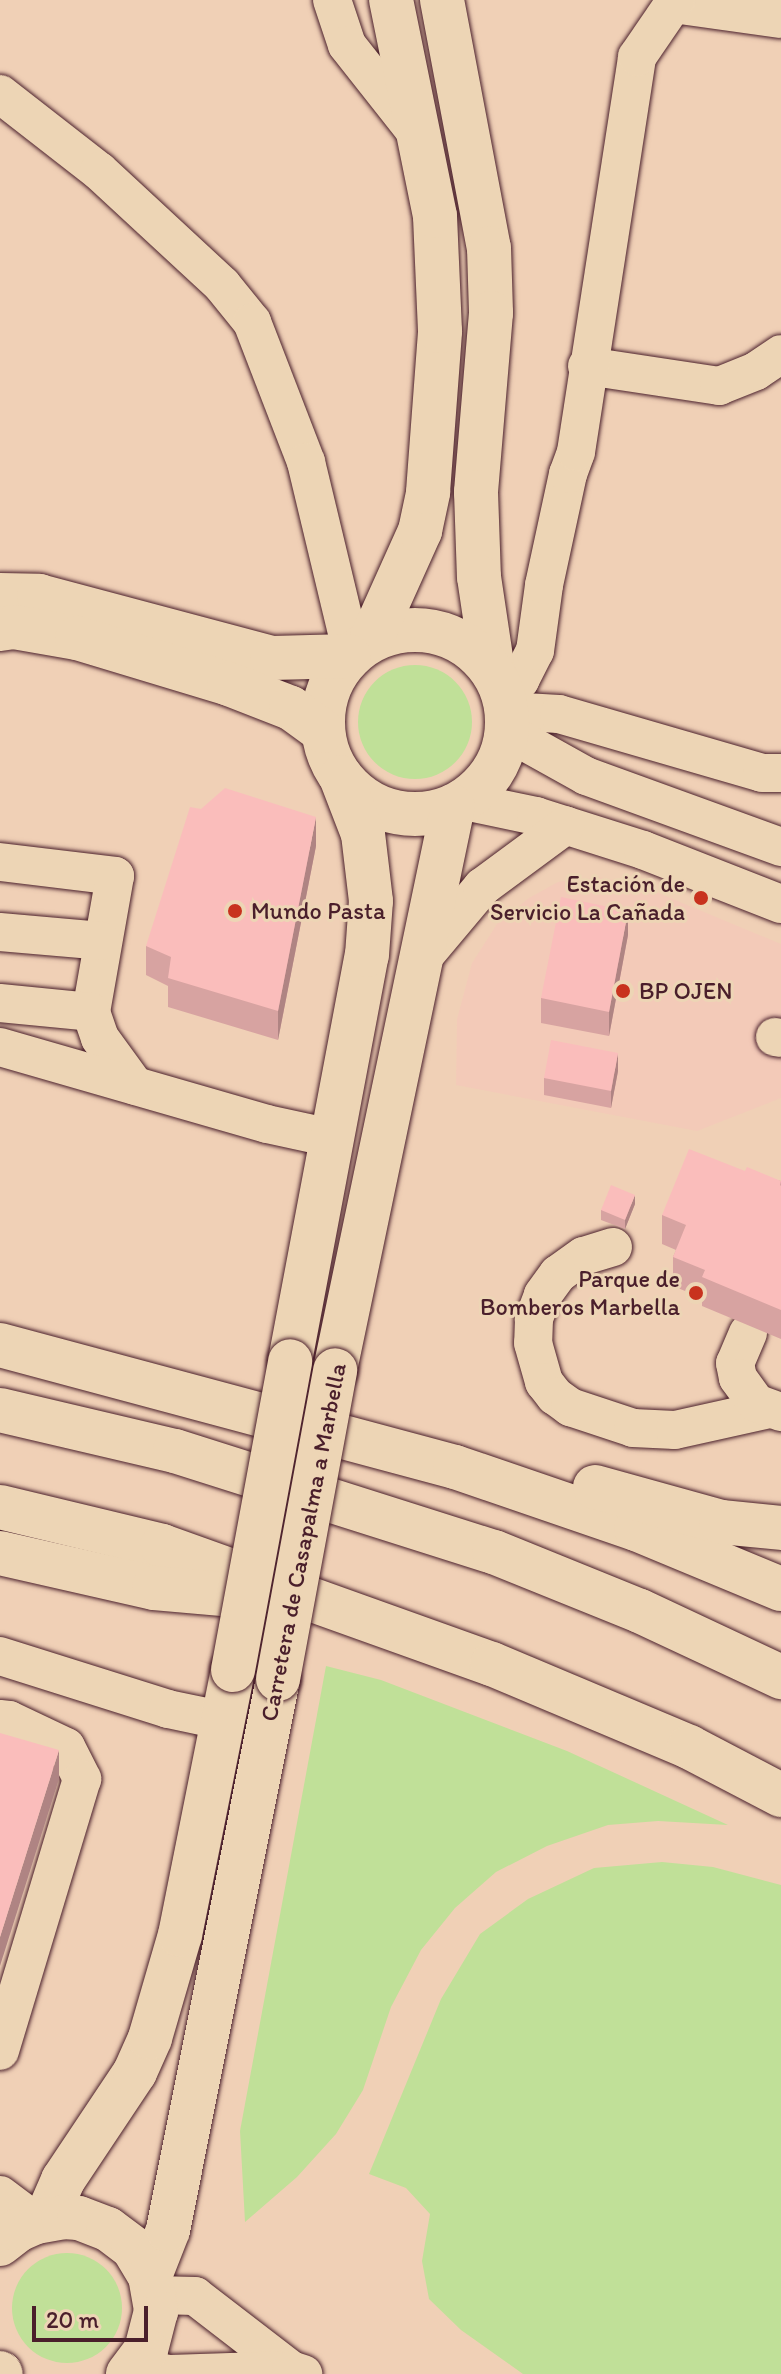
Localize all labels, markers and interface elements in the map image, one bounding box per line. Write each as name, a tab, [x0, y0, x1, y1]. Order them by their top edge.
place label: Estación de Servicio La Cañada	[489, 870, 685, 926]
marker: Estación de Servicio La Cañada	[692, 889, 710, 907]
place label: Mundo Pasta	[251, 897, 384, 925]
marker: Mundo Pasta	[226, 902, 244, 920]
place label: BP OJEN	[639, 977, 732, 1005]
marker: BP OJEN	[614, 982, 632, 1000]
place label: Parque de Bomberos Marbella	[480, 1265, 680, 1321]
marker: Parque de Bomberos Marbella	[687, 1284, 705, 1302]
street label: Carretera de Casapalma a Marbella	[254, 1360, 352, 1724]
scale bar	[36, 2290, 152, 2340]
text: 20 m	[46, 2305, 99, 2334]

